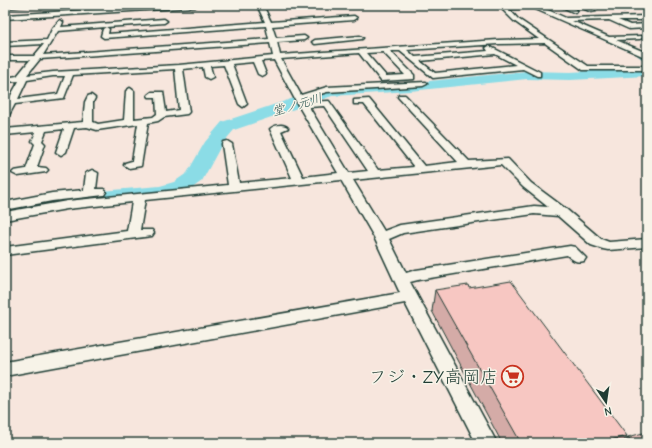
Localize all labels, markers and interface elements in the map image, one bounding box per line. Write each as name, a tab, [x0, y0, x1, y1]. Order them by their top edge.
water label: 堂ノ元川	[270, 90, 324, 119]
supermarket icon: フジ・ZY高岡店	[500, 364, 526, 390]
place label: フジ・ZY高岡店	[369, 367, 498, 388]
north arrow	[586, 382, 626, 422]
text: N	[603, 404, 613, 418]

